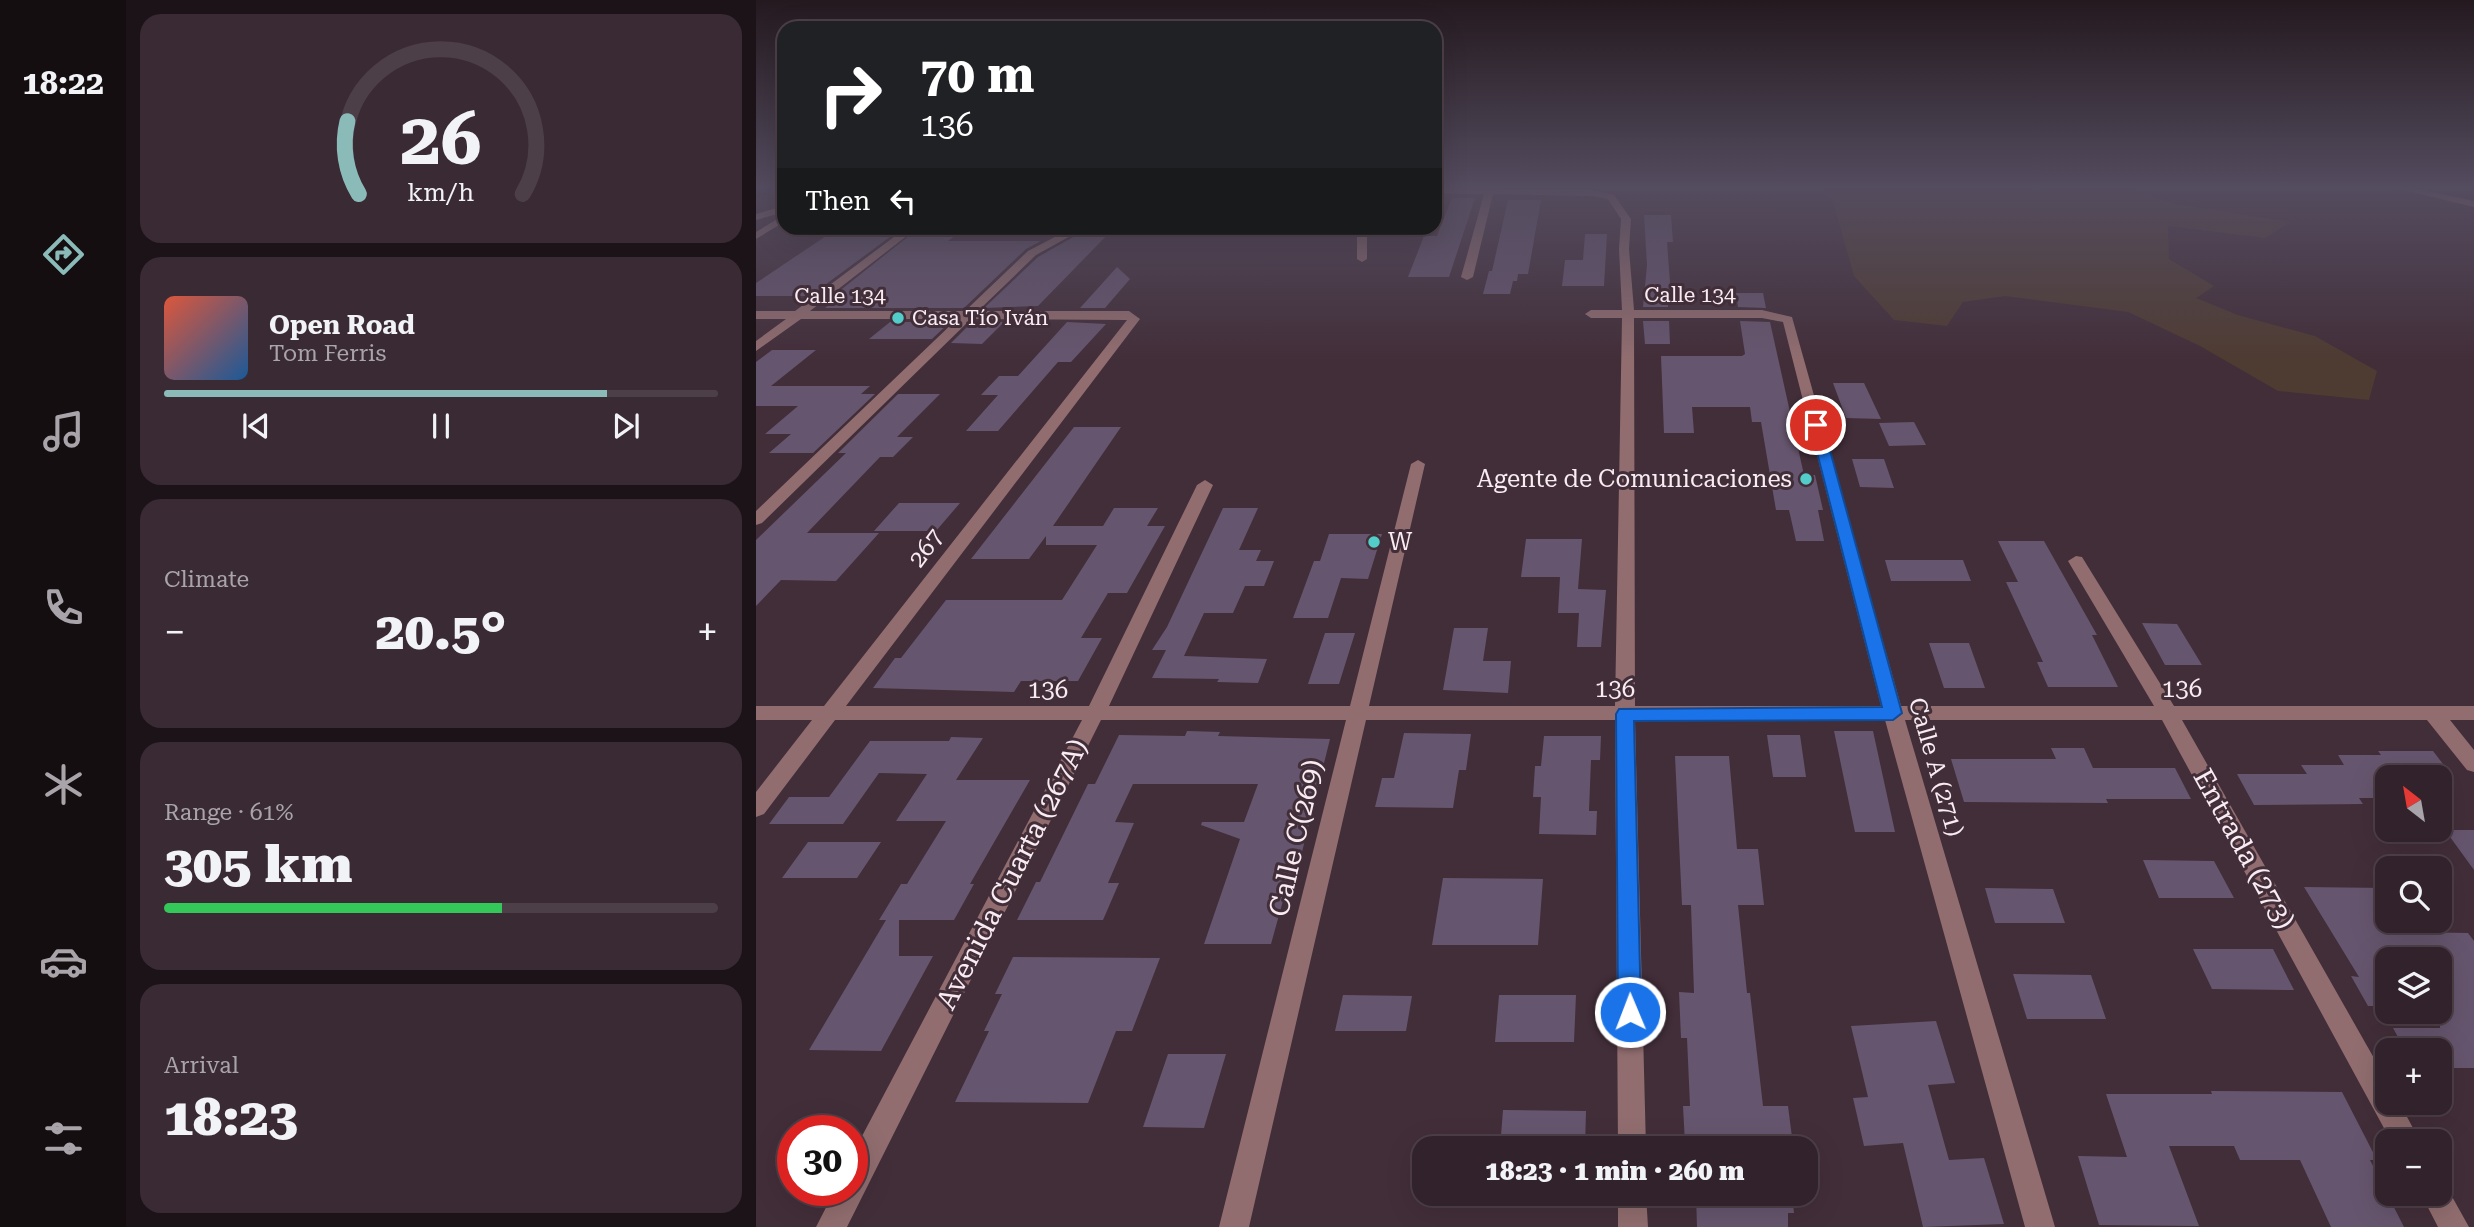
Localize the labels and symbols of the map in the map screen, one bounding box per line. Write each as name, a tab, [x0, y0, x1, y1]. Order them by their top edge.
street label: Calle 134	[1644, 283, 1736, 307]
street label: Calle 134	[794, 284, 886, 308]
place label: Casa Tío Iván	[912, 306, 1049, 330]
marker: Casa Tío Iván	[890, 310, 906, 326]
pin	[1786, 395, 1846, 455]
place label: Agente de Comunicaciones	[1477, 465, 1792, 493]
marker: Agente de Comunicaciones	[1798, 471, 1814, 487]
street label: 267	[903, 523, 949, 573]
place label: W	[1388, 528, 1413, 556]
marker: W	[1366, 534, 1382, 550]
street label: 136	[1595, 675, 1635, 703]
street label: 136	[2162, 675, 2202, 703]
street label: 136	[1028, 676, 1068, 704]
street label: Calle A (271)	[1903, 694, 1969, 840]
street label: Avenida Cuarta (267A)	[929, 733, 1095, 1015]
street label: Calle C(269)	[1262, 756, 1330, 920]
street label: Entrada (273)	[2186, 763, 2302, 935]
north arrow	[2375, 765, 2452, 842]
position arrow	[1593, 975, 1667, 1049]
speed limit sign: 30	[777, 1115, 868, 1206]

